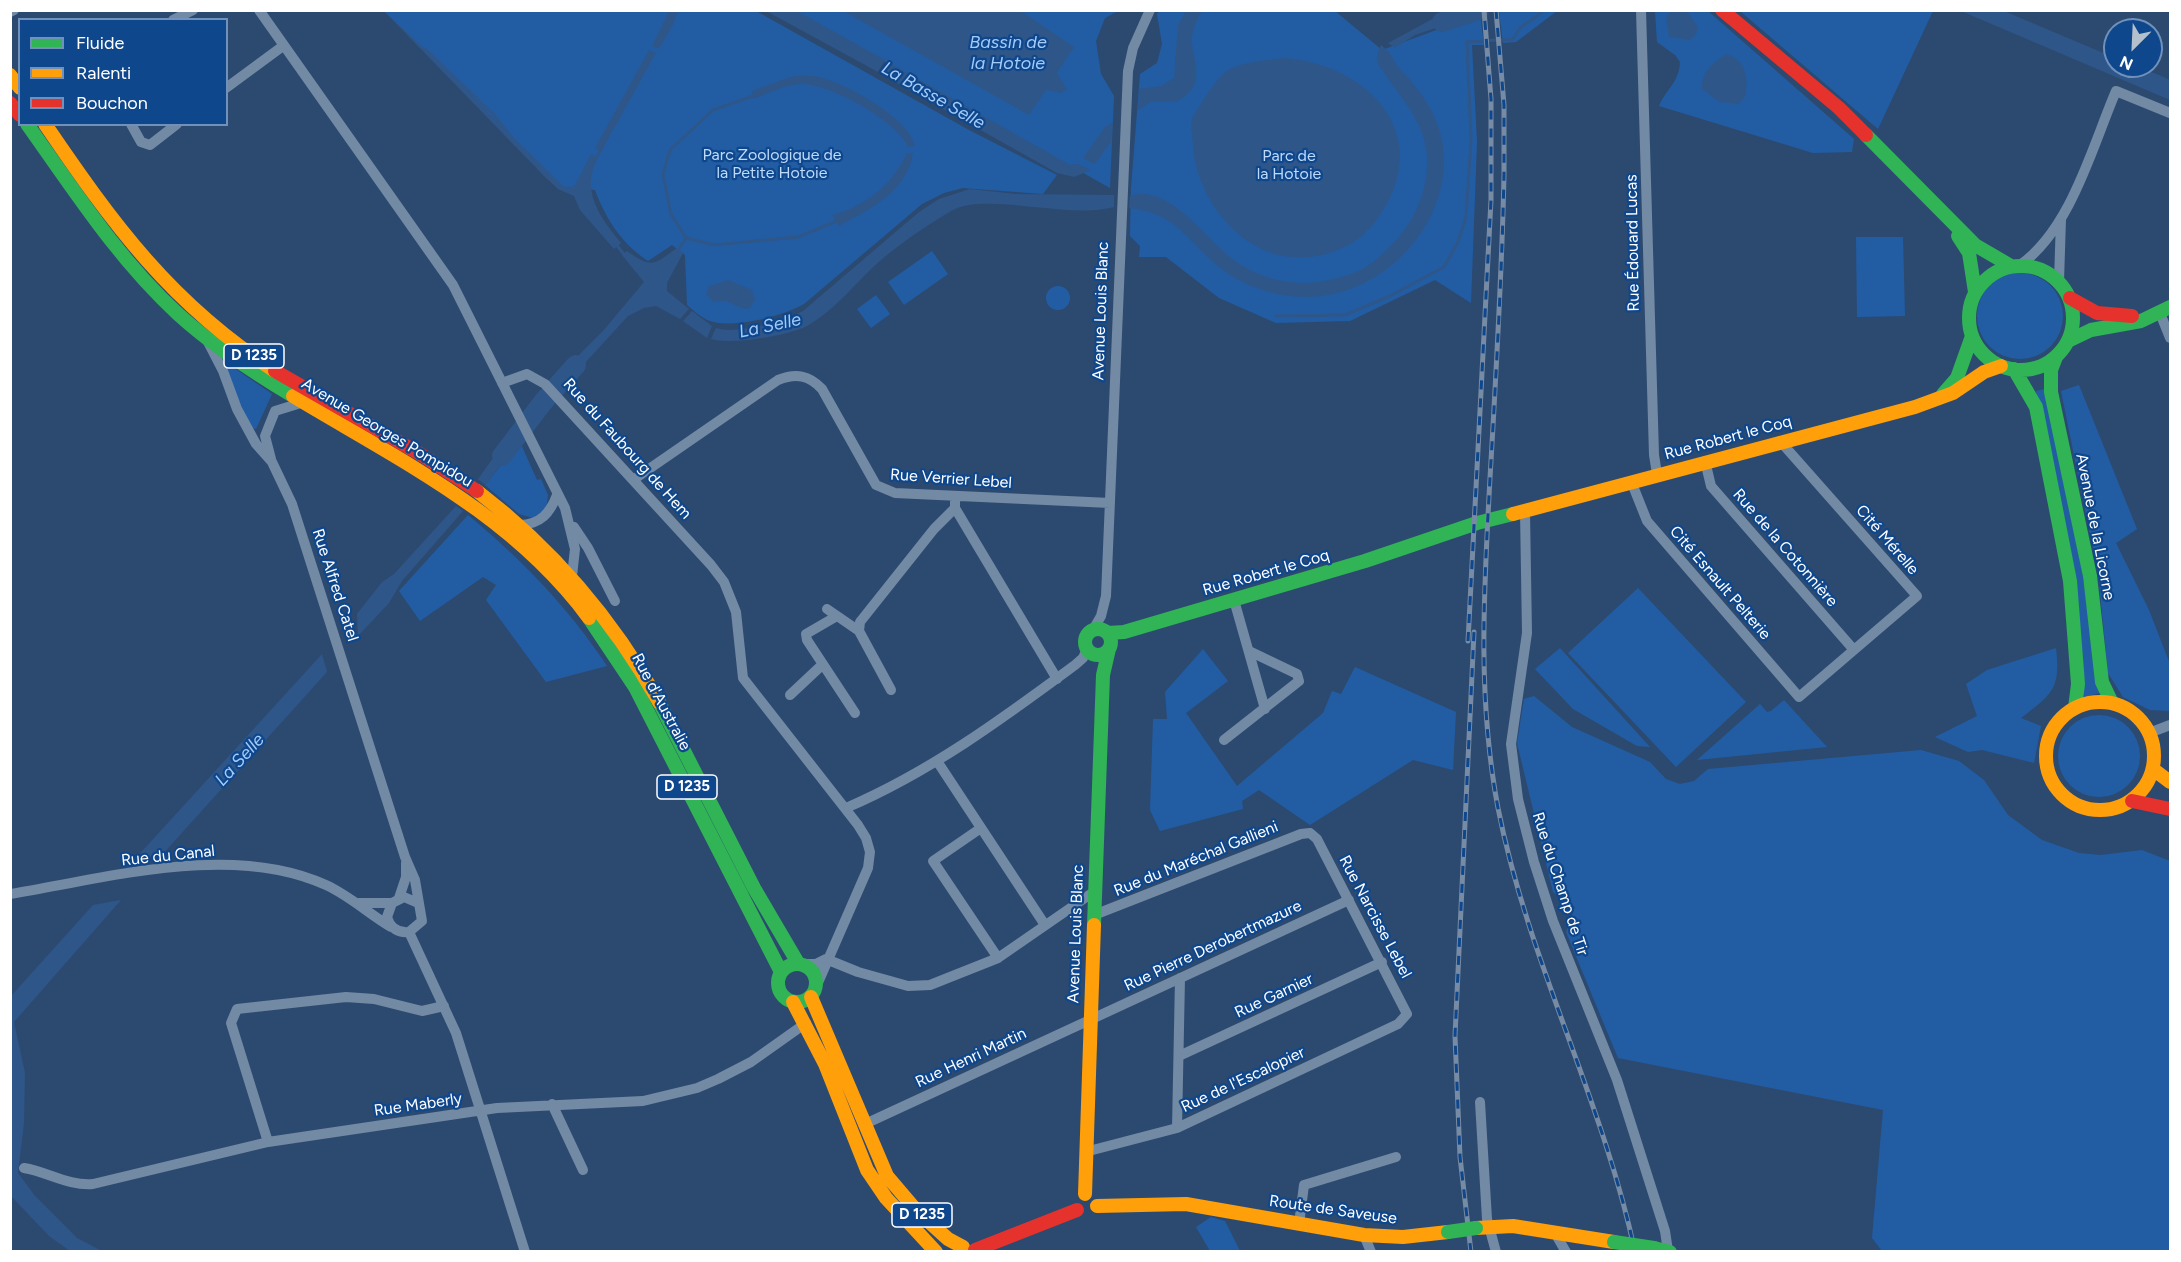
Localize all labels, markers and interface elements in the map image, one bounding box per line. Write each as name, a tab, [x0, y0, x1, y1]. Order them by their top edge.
legend	[18, 18, 228, 126]
north arrow	[2103, 18, 2163, 78]
text: Fluide	[76, 32, 124, 54]
water label: Bassin de la Hotoie	[969, 32, 1047, 74]
text: N	[2117, 52, 2136, 74]
water label: La Basse Selle	[877, 58, 989, 134]
text: Ralenti	[76, 62, 131, 84]
text: Bouchon	[76, 92, 148, 114]
park label: Parc Zoologique de la Petite Hotoie	[703, 145, 841, 183]
park label: Parc de la Hotoie	[1257, 146, 1321, 184]
street label: Rue Édouard Lucas	[1622, 174, 1644, 312]
street label: Avenue Louis Blanc	[1089, 241, 1113, 381]
water label: La Selle	[737, 309, 803, 343]
road number: D 1235	[224, 344, 284, 368]
street label: Avenue Georges Pompidou	[298, 374, 476, 492]
street label: Rue du Faubourg de Hem	[559, 375, 695, 523]
street label: Rue Robert le Coq	[1662, 412, 1794, 464]
street label: Avenue de la Licorne	[2071, 452, 2119, 602]
street label: Rue Verrier Lebel	[889, 465, 1013, 493]
street label: Rue de la Cotonnière	[1729, 485, 1841, 611]
street label: Cité Mérelle	[1851, 501, 1923, 579]
street label: Cité Esnault Pelterie	[1665, 522, 1775, 644]
street label: Rue Alfred Catel	[308, 526, 362, 644]
street label: Rue Robert le Coq	[1201, 546, 1331, 600]
street label: Rue d'Australie	[627, 650, 695, 754]
water label: La Selle	[211, 729, 269, 791]
road number: D 1235	[657, 775, 717, 799]
street label: Rue du Champ de Tir	[1528, 810, 1592, 958]
street label: Rue du Maréchal Gallieni	[1111, 817, 1281, 901]
street label: Rue du Canal	[120, 842, 216, 870]
street label: Rue Narcisse Lebel	[1335, 852, 1415, 982]
street label: Avenue Louis Blanc	[1064, 864, 1088, 1004]
street label: Rue Pierre Derobertmazure	[1121, 896, 1305, 996]
street label: Rue Garnier	[1232, 970, 1316, 1022]
street label: Rue Henri Martin	[912, 1024, 1030, 1092]
street label: Rue de l'Escalopier	[1178, 1043, 1308, 1117]
street label: Rue Maberly	[373, 1089, 463, 1121]
street label: Route de Saveuse	[1268, 1192, 1398, 1228]
road number: D 1235	[892, 1203, 952, 1227]

